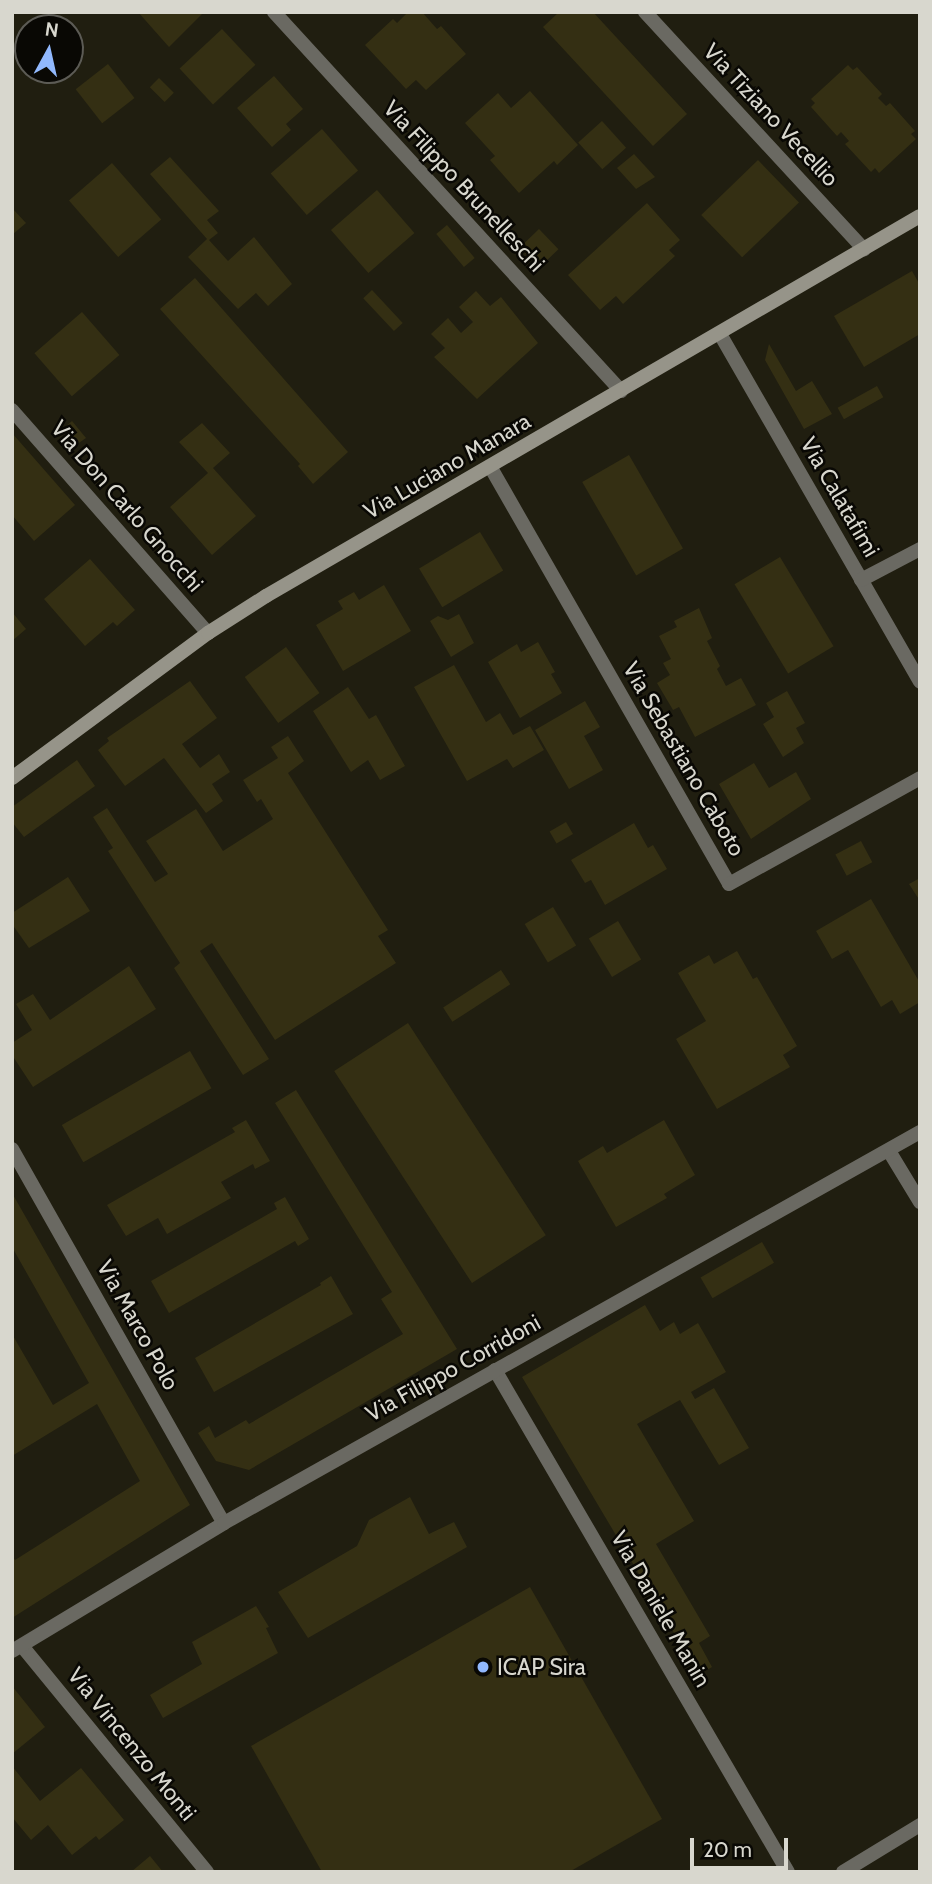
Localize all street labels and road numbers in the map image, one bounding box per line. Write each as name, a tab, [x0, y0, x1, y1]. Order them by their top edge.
street label: Via Tiziano Vecellio	[698, 38, 844, 192]
street label: Via Filippo Brunelleschi	[378, 95, 550, 277]
street label: Via Luciano Manara	[359, 407, 535, 525]
street label: Via Don Carlo Gnocchi	[45, 415, 209, 597]
street label: Via Calatafimi	[795, 432, 885, 562]
street label: Via Sebastiano Caboto	[617, 657, 751, 861]
street label: Via Marco Polo	[91, 1255, 185, 1395]
street label: Via Filippo Corridoni	[361, 1308, 545, 1428]
street label: Via Daniele Manin	[605, 1526, 717, 1692]
street label: Via Vincenzo Monti	[62, 1662, 202, 1826]

